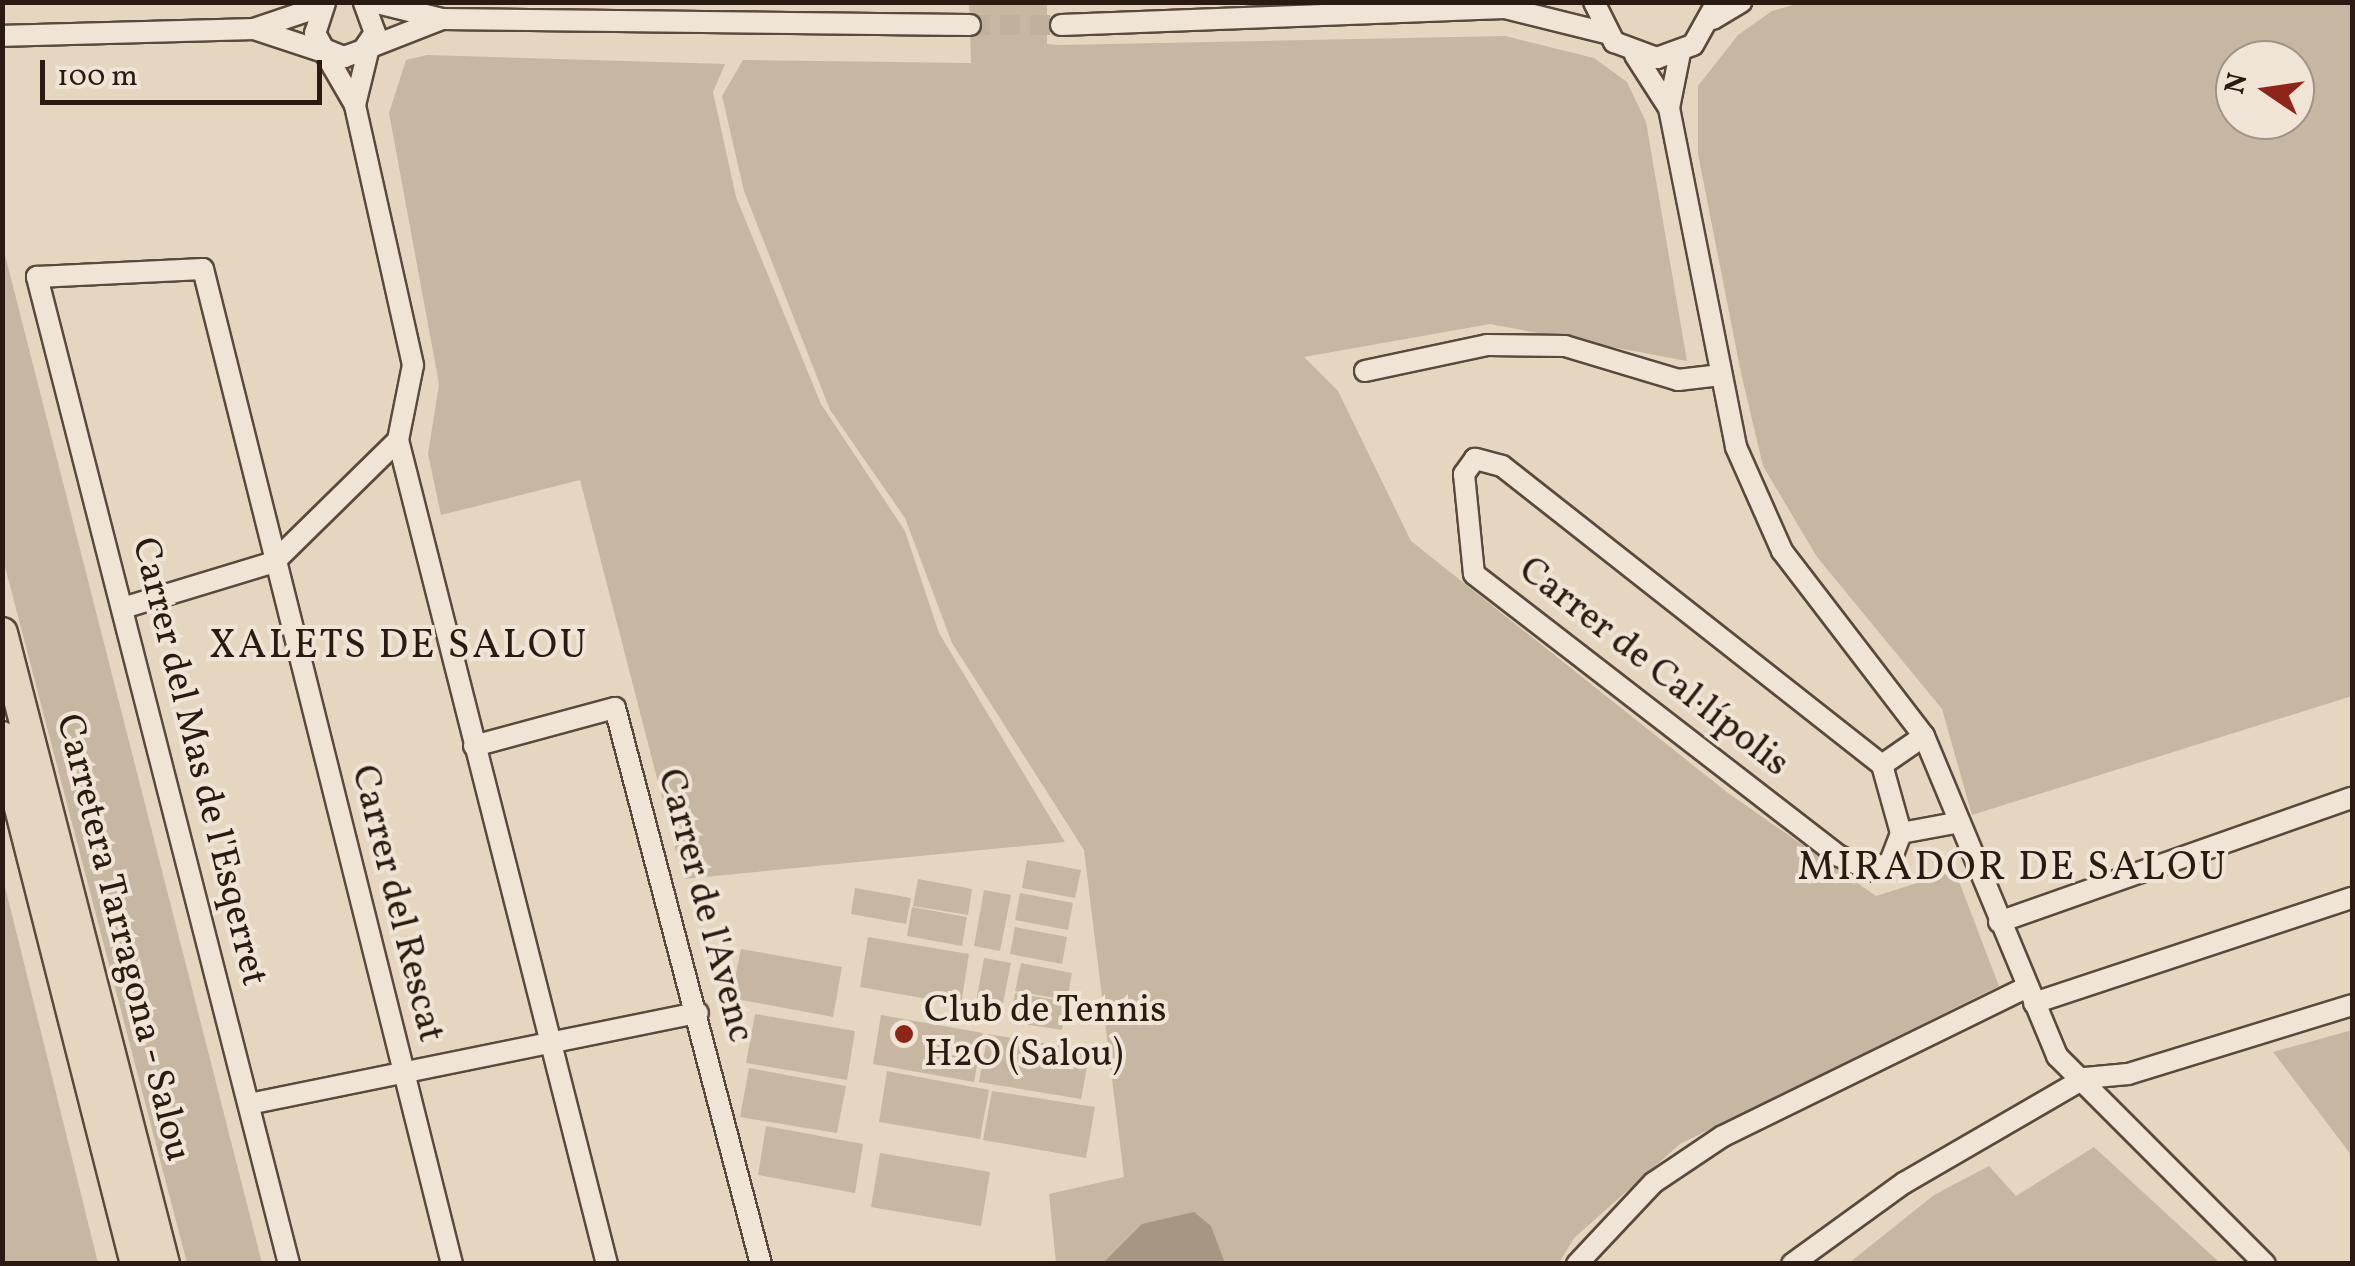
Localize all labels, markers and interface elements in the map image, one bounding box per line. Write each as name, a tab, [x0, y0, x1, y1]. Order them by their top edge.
scale bar	[45, 40, 328, 102]
north arrow	[2215, 40, 2315, 140]
text: 100 m	[57, 56, 138, 98]
text: N	[2216, 69, 2259, 98]
street label: Carrer del Mas de l'Esqerret	[120, 533, 276, 991]
street label: Carrer de Cal·lípolis	[1509, 548, 1797, 788]
district label: XALETS DE SALOU	[209, 623, 589, 671]
street label: Carretera Tarragona - Salou	[44, 708, 200, 1168]
street label: Carrer del Rescat	[340, 761, 452, 1047]
street label: Carrer de l'Avenc	[646, 764, 762, 1048]
district label: MIRADOR DE SALOU	[1798, 845, 2228, 893]
place label: Club de Tennis H2O (Salou)	[924, 989, 1168, 1078]
marker: Club de Tennis H2O (Salou)	[893, 1023, 915, 1045]

